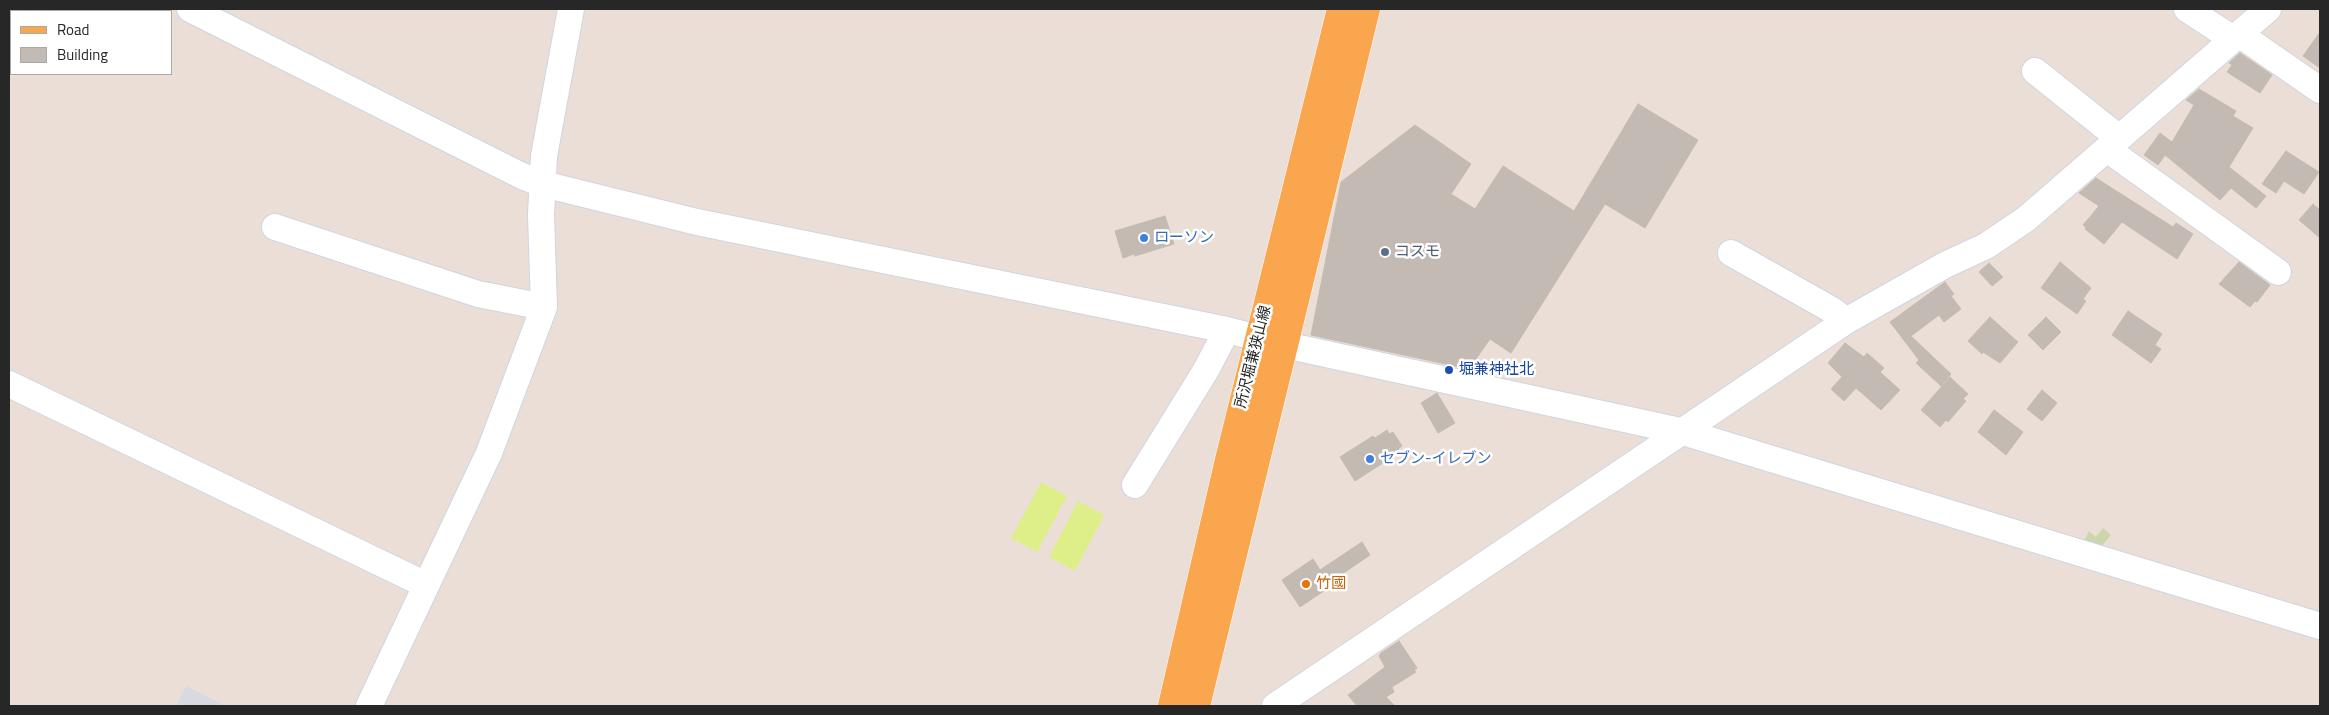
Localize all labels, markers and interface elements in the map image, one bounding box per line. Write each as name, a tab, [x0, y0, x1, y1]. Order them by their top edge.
legend	[10, 10, 172, 75]
text: Road	[57, 18, 89, 41]
text: Building	[57, 43, 108, 66]
place label: ローソン	[1154, 229, 1214, 247]
marker: ローソン	[1138, 232, 1150, 244]
place label: コスモ	[1395, 243, 1440, 261]
marker: コスモ	[1379, 246, 1391, 258]
street label: 所沢堀兼狭山線	[1233, 304, 1275, 410]
place label: 堀兼神社北	[1459, 361, 1534, 379]
marker: 堀兼神社北	[1443, 364, 1455, 376]
place label: セブン-イレブン	[1380, 450, 1492, 468]
marker: セブン-イレブン	[1364, 453, 1376, 465]
place label: 竹國	[1316, 575, 1346, 593]
marker: 竹國	[1300, 578, 1312, 590]

